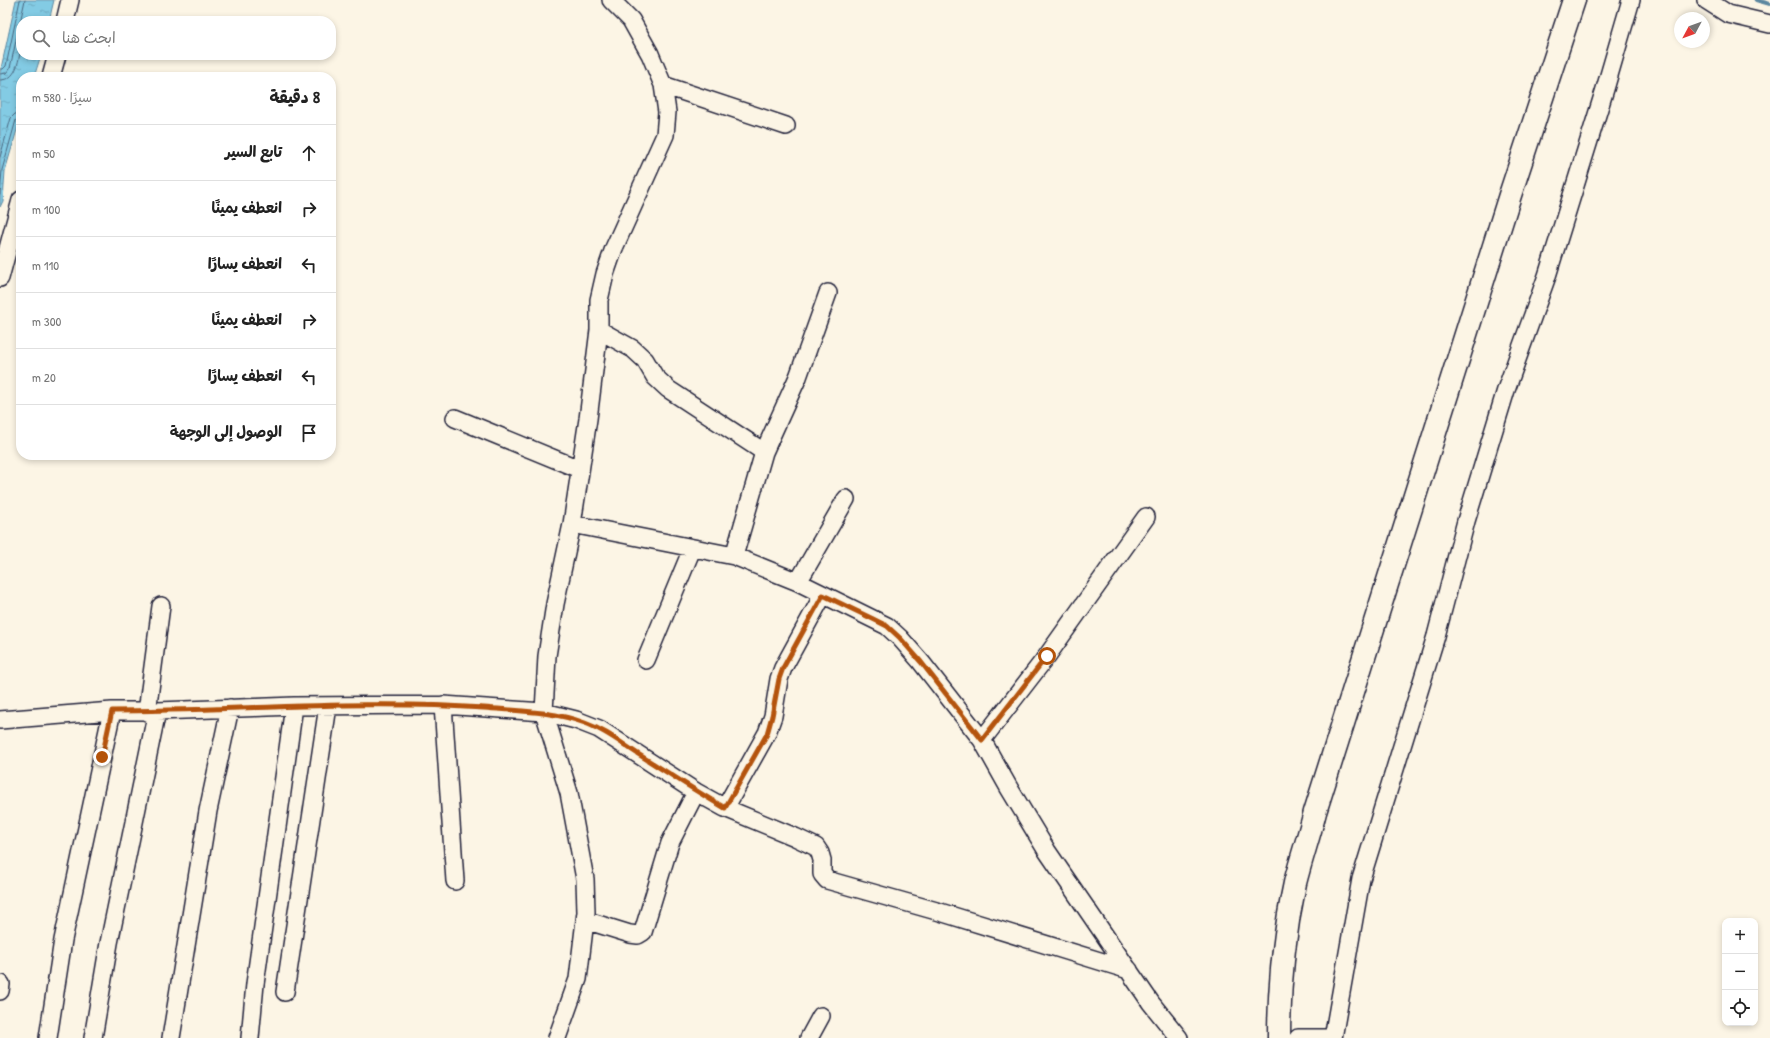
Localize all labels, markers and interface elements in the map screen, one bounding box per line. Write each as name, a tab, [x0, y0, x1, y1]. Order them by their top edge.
north arrow	[1674, 12, 1710, 48]
search box	[16, 16, 336, 60]
icon: search	[30, 27, 52, 49]
text: ابحث هنا	[62, 27, 116, 48]
text: 8 دقيقة	[269, 85, 320, 108]
text: سيرًا · 580 m	[32, 88, 92, 106]
text: تابع السير	[225, 141, 282, 162]
icon: ahead	[298, 142, 320, 164]
text: 50 m	[32, 144, 55, 162]
text: انعطف يمينًا	[212, 197, 282, 218]
icon: right	[298, 198, 320, 220]
text: 100 m	[32, 200, 60, 218]
text: انعطف يسارًا	[208, 253, 282, 274]
icon: left	[298, 254, 320, 276]
text: 110 m	[32, 256, 59, 274]
text: انعطف يمينًا	[212, 309, 282, 330]
icon: right	[298, 310, 320, 332]
text: 300 m	[32, 312, 61, 330]
text: انعطف يسارًا	[208, 365, 282, 386]
icon: left	[298, 366, 320, 388]
text: 20 m	[32, 368, 56, 386]
text: الوصول إلى الوجهة	[170, 421, 282, 442]
icon: arrive	[298, 422, 320, 444]
route start	[1038, 647, 1056, 665]
route end	[93, 748, 111, 766]
map controls	[1722, 918, 1758, 1026]
button: +	[1722, 918, 1758, 954]
button: −	[1722, 954, 1758, 990]
button: locate	[1722, 990, 1758, 1026]

